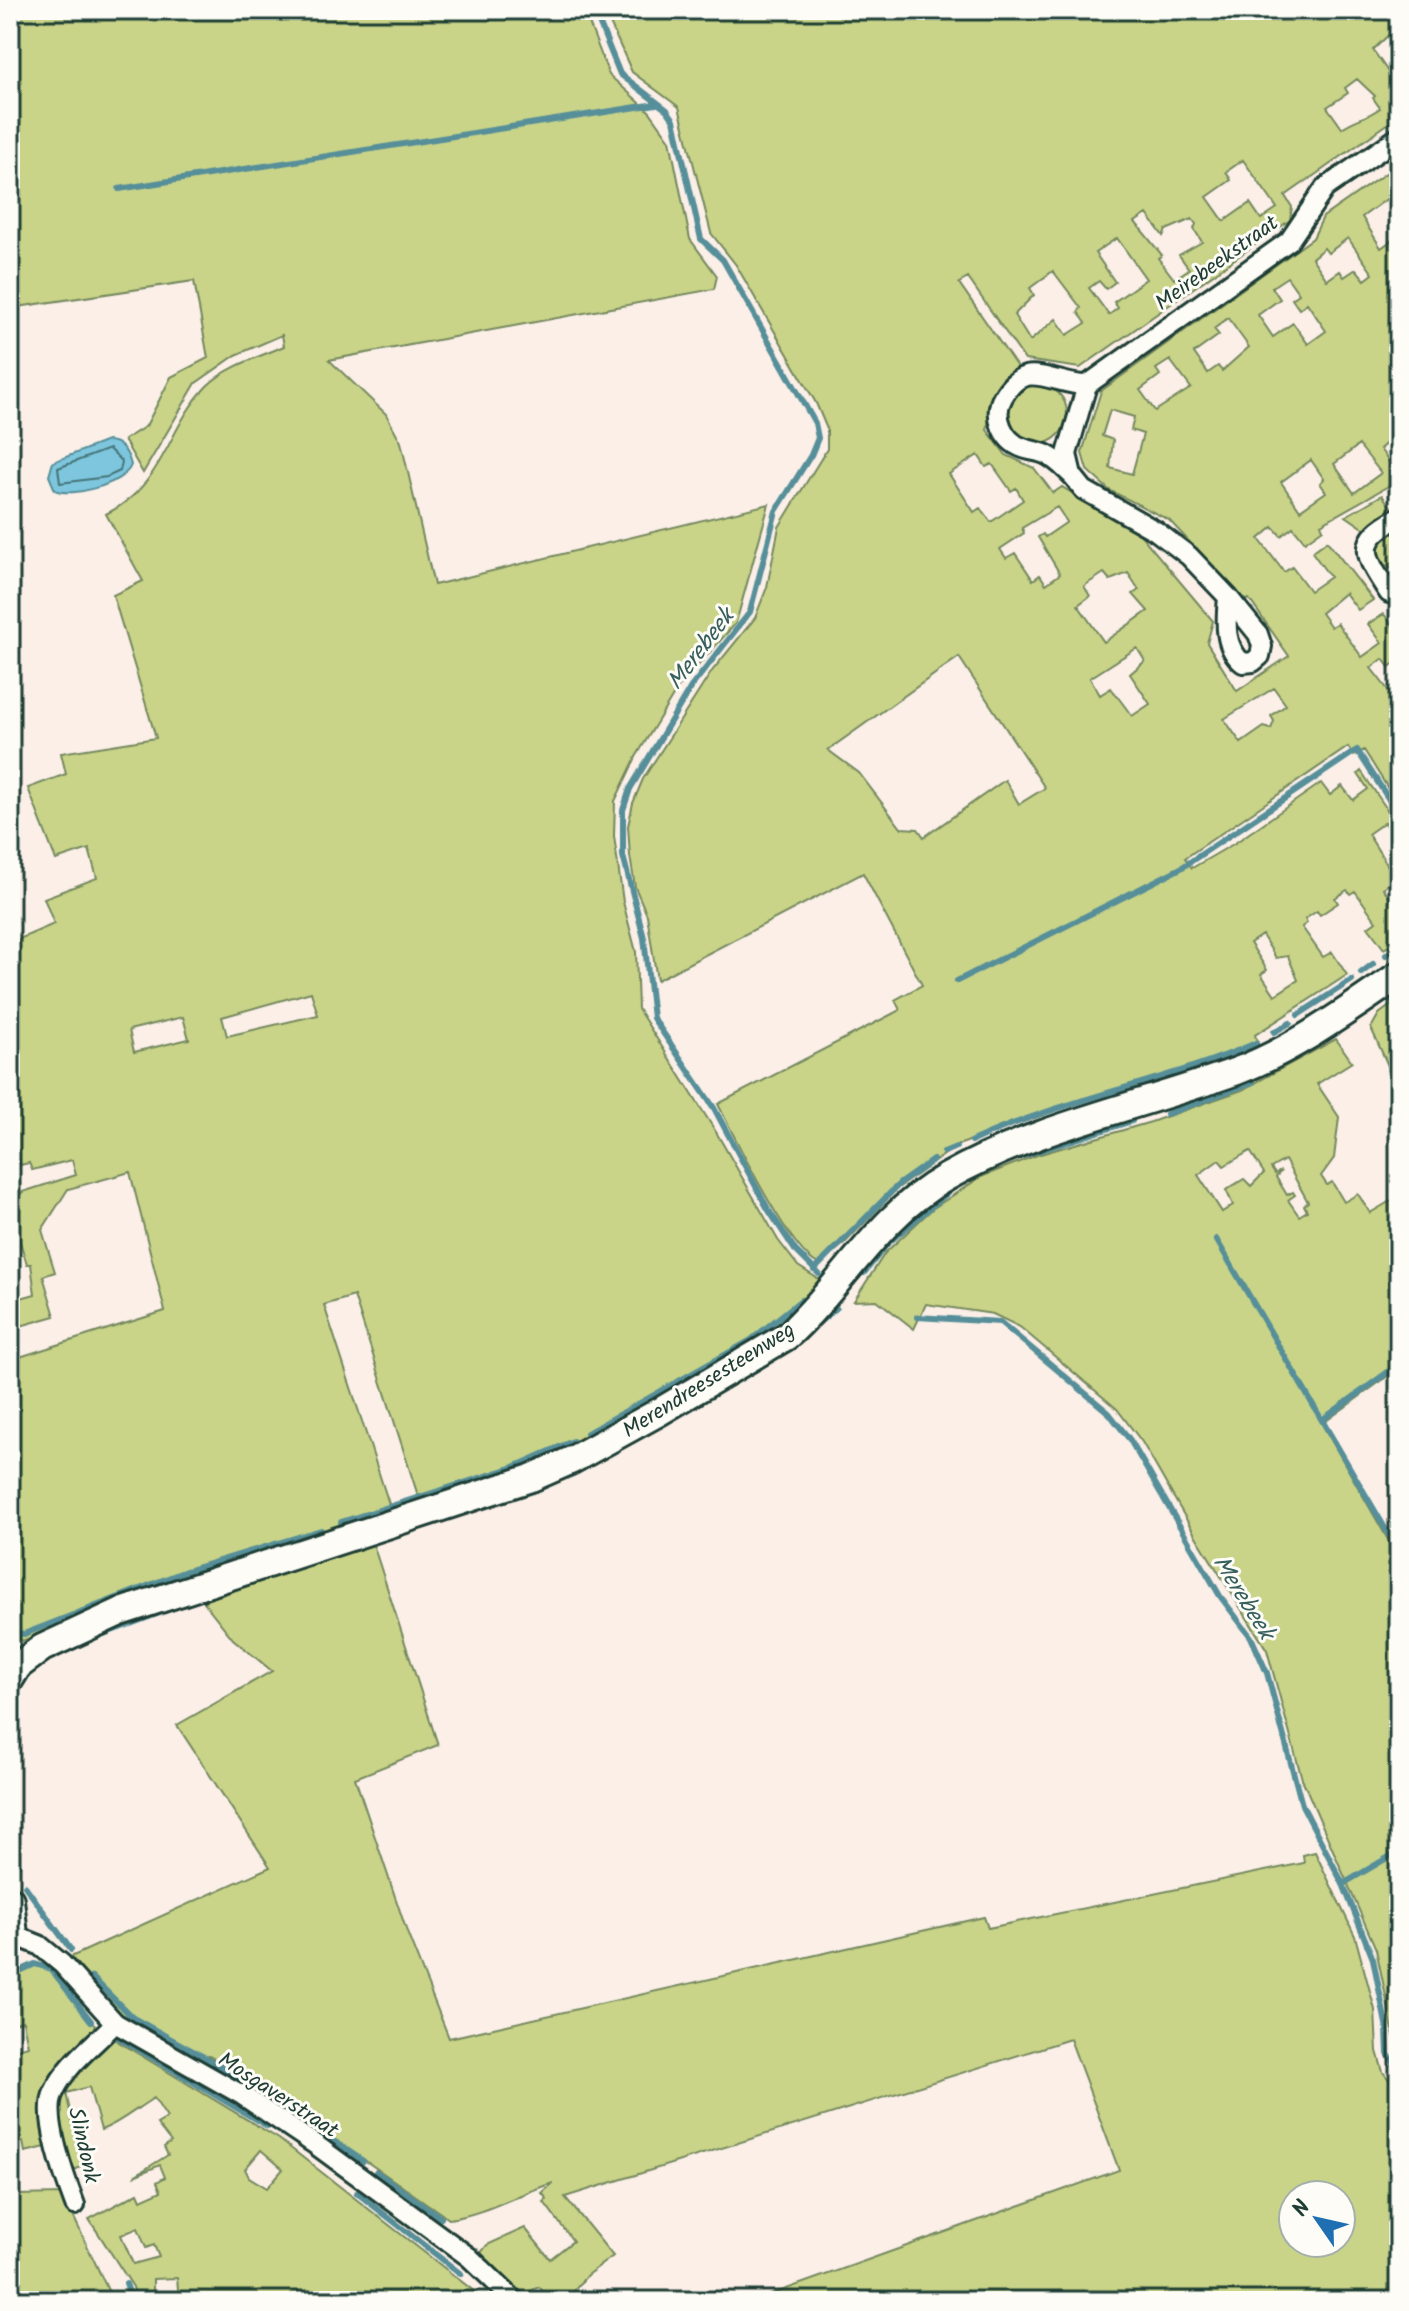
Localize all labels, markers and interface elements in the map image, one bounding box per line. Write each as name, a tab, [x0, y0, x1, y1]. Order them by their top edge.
street label: Meirebeekstraat	[1148, 207, 1287, 321]
water label: Merebeek	[657, 598, 747, 699]
street label: Merendreesesteenweg	[616, 1314, 803, 1448]
water label: Merebeek	[1201, 1548, 1286, 1651]
street label: Mosgaverstraat	[210, 2044, 346, 2149]
street label: Slindonk	[57, 2104, 108, 2188]
north arrow	[1277, 2179, 1357, 2259]
text: N	[1284, 2194, 1321, 2225]

